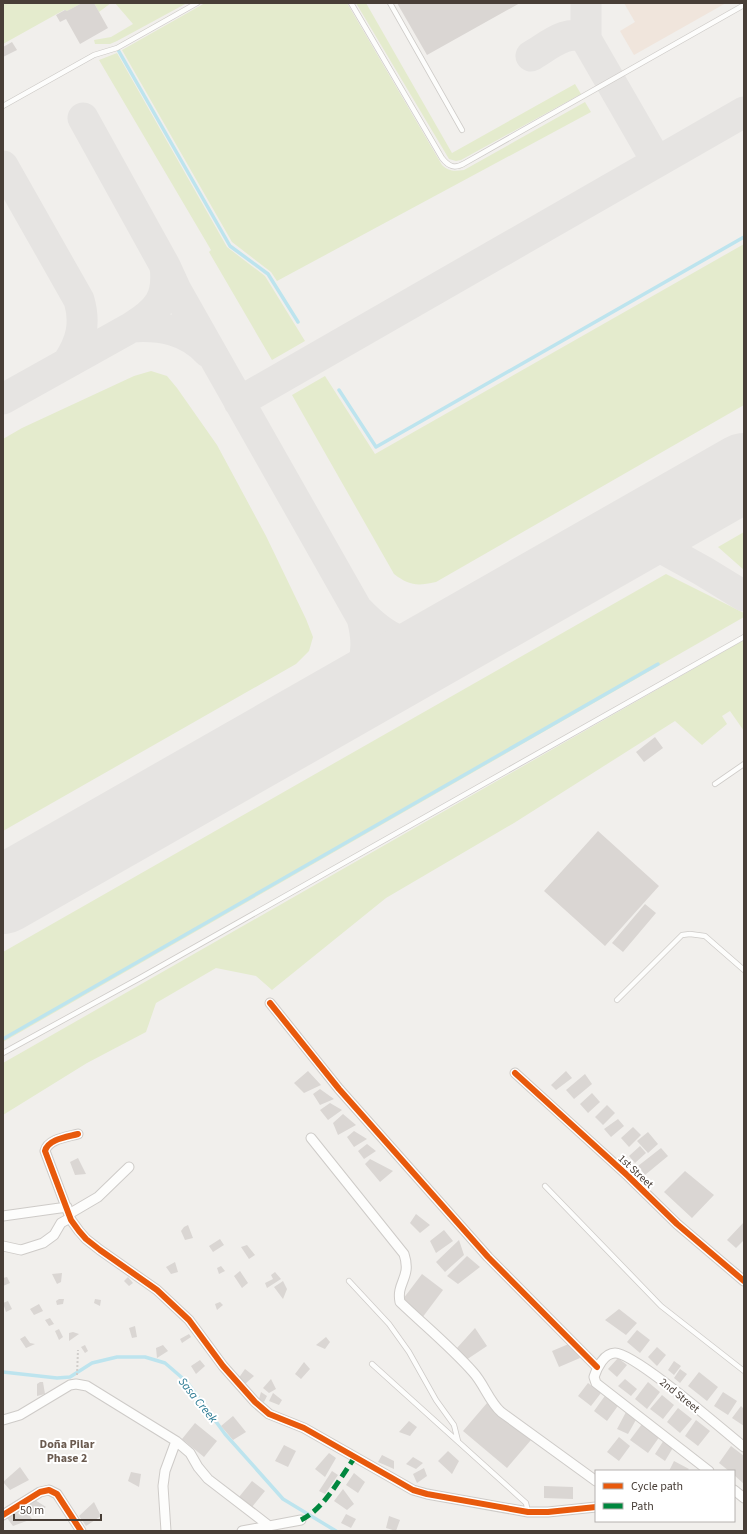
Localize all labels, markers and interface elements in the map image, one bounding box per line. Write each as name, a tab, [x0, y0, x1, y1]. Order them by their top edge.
street label: 1st Street	[615, 1151, 657, 1192]
water label: Sasa Creek	[174, 1374, 221, 1427]
street label: 2nd Street	[657, 1375, 703, 1416]
district label: Doña Pilar Phase 2	[40, 1436, 95, 1467]
legend	[595, 1470, 735, 1522]
text: Cycle path	[631, 1478, 683, 1495]
scale bar	[14, 1496, 101, 1522]
text: Path	[631, 1498, 654, 1515]
text: 50 m	[20, 1502, 44, 1519]

